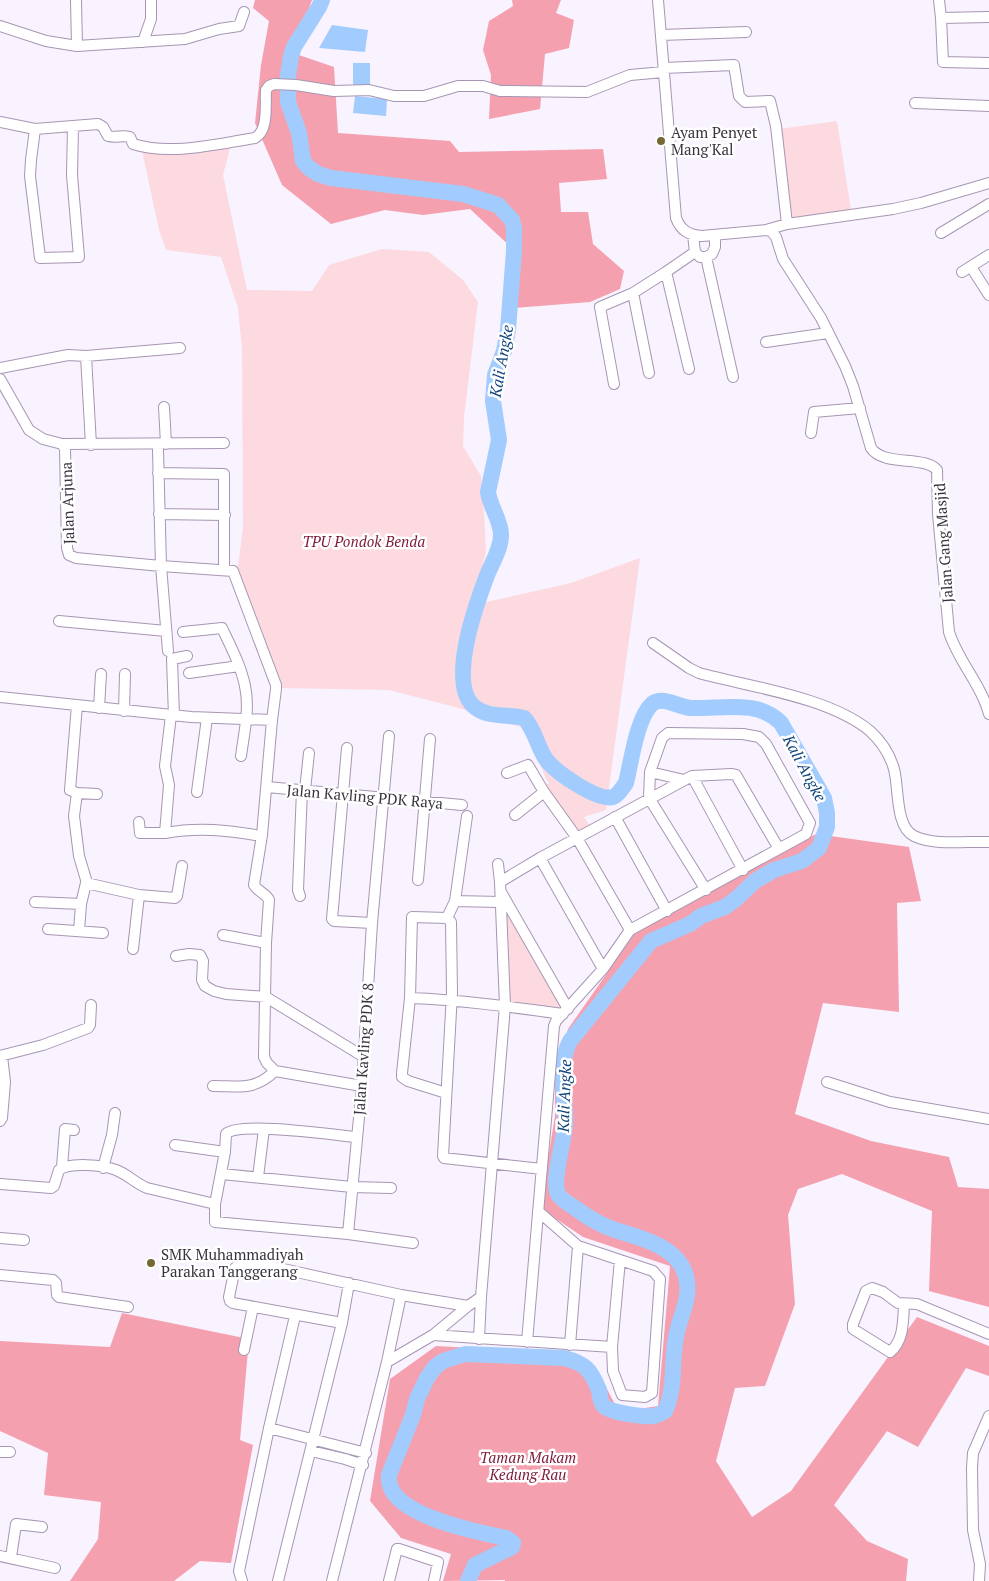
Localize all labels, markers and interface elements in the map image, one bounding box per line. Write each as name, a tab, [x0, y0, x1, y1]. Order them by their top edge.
place label: Ayam Penyet Mang'Kal	[671, 122, 758, 159]
marker: Ayam Penyet Mang'Kal	[655, 135, 667, 147]
water label: Kali Angke	[484, 323, 518, 400]
street label: Jalan Arjuna	[56, 461, 78, 545]
street label: Jalan Gang Masjid	[929, 482, 957, 604]
park label: TPU Pondok Benda	[303, 531, 425, 551]
water label: Kali Angke	[778, 730, 832, 805]
street label: Jalan Kavling PDK Raya	[286, 779, 444, 813]
street label: Jalan Kavling PDK 8	[348, 982, 378, 1116]
water label: Kali Angke	[552, 1059, 576, 1134]
place label: SMK Muhammadiyah Parakan Tanggerang	[161, 1244, 304, 1281]
marker: SMK Muhammadiyah Parakan Tanggerang	[145, 1257, 157, 1269]
park label: Taman Makam Kedung Rau	[480, 1447, 576, 1484]

